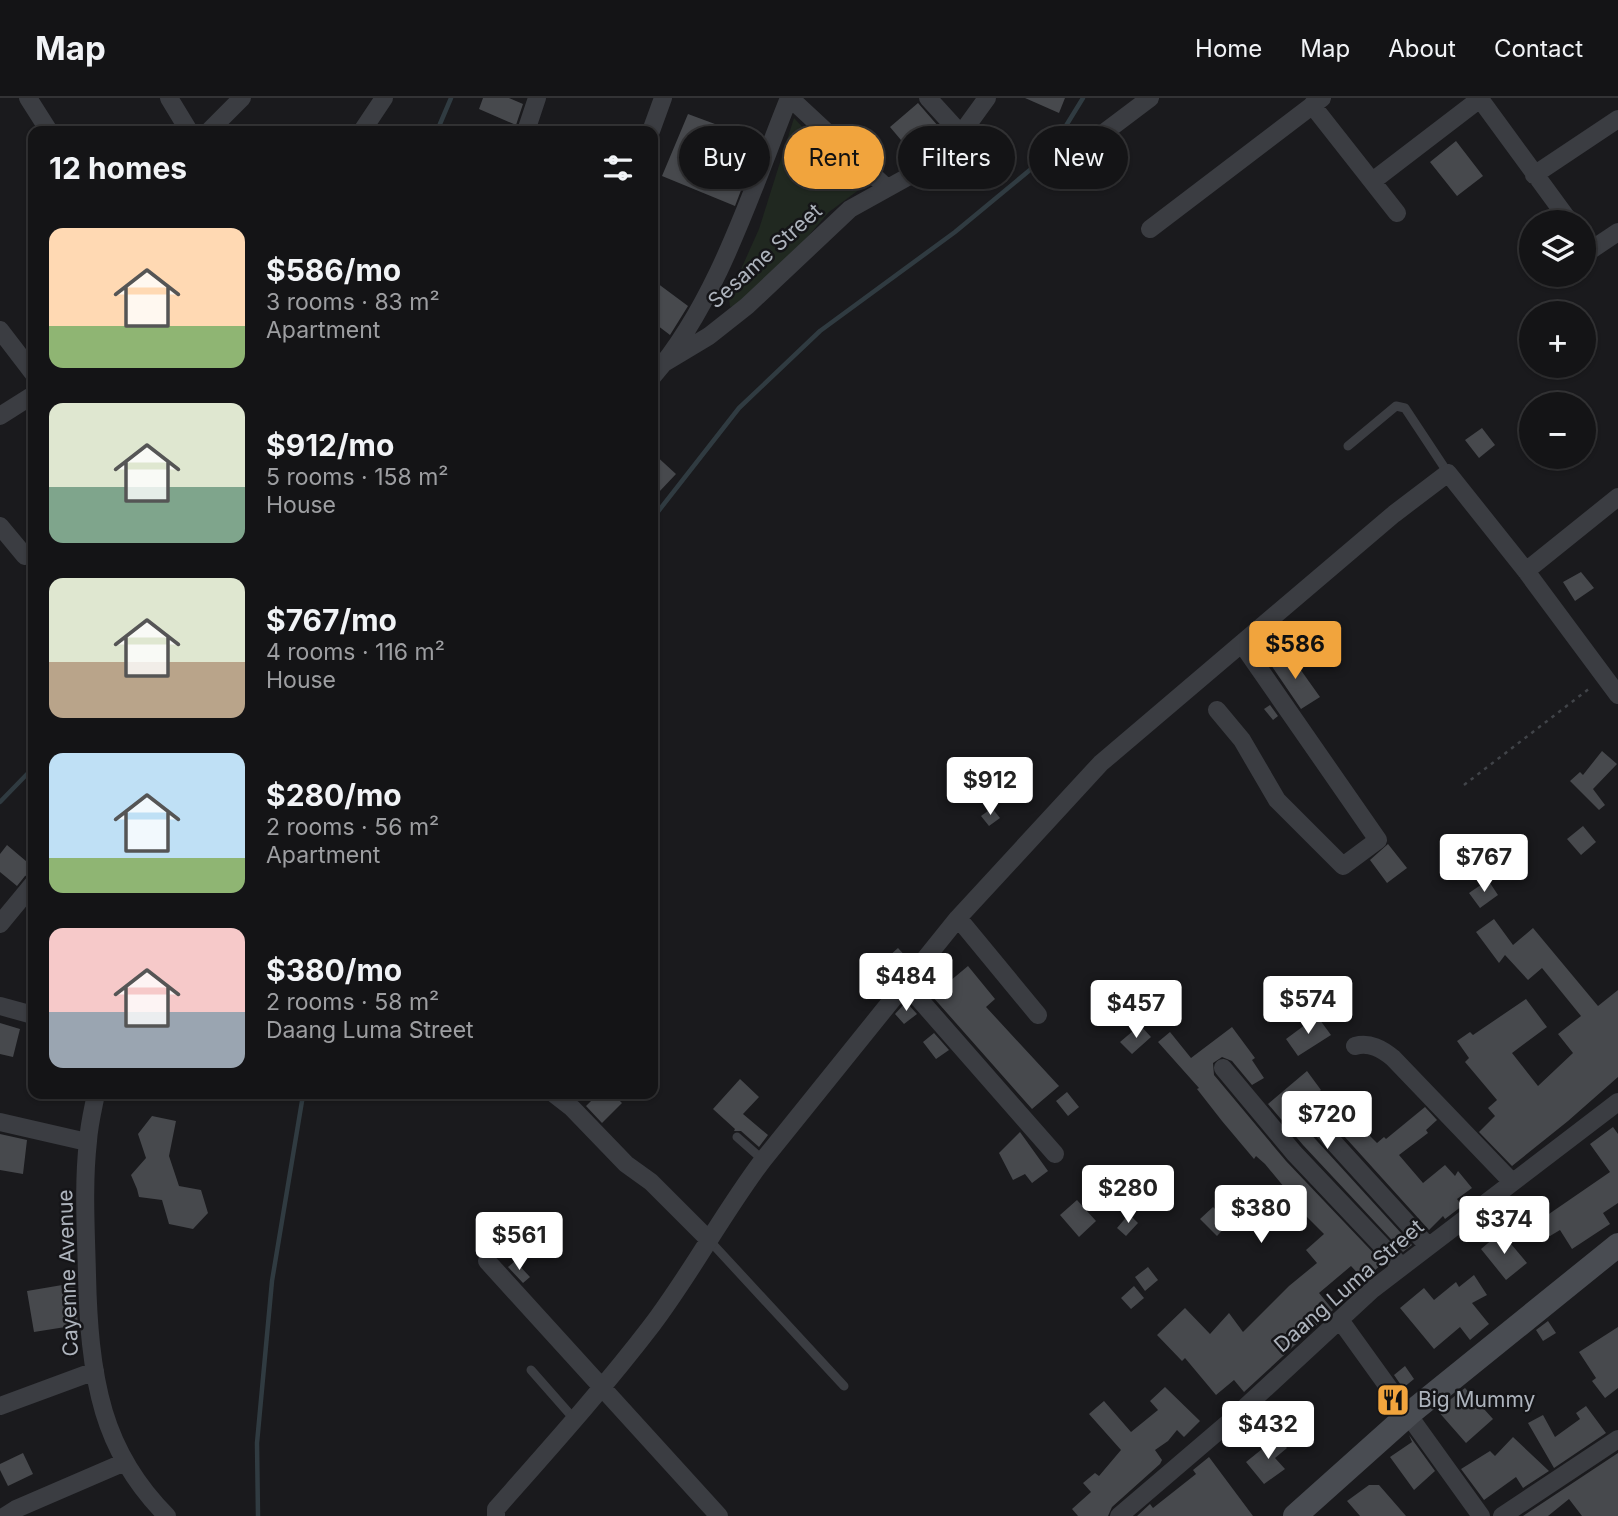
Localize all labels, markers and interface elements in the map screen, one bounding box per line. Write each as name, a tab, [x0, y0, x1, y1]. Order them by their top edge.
text: Map	[35, 28, 106, 68]
text: Home	[1195, 34, 1262, 63]
text: Map	[1300, 34, 1350, 63]
text: About	[1388, 34, 1456, 63]
text: Contact	[1494, 34, 1583, 63]
chip: Buy	[679, 126, 770, 189]
chip: Rent	[784, 126, 884, 189]
chip: Filters	[898, 126, 1015, 189]
chip: New	[1029, 126, 1128, 189]
icon: filters	[599, 149, 637, 187]
text: 12 homes	[49, 150, 187, 186]
street label: Sesame Street	[703, 198, 827, 313]
map controls	[1519, 210, 1596, 469]
button: layers	[1519, 210, 1596, 287]
text: $586/mo	[266, 252, 401, 288]
icon: home	[105, 256, 189, 340]
text: 3 rooms · 83 m²	[266, 288, 440, 316]
button: +	[1519, 301, 1596, 378]
text: Apartment	[266, 316, 380, 344]
button: −	[1519, 392, 1596, 469]
text: $912/mo	[266, 427, 394, 463]
icon: home	[105, 431, 189, 515]
text: 5 rooms · 158 m²	[266, 463, 449, 491]
text: House	[266, 491, 336, 519]
text: $767/mo	[266, 602, 397, 638]
icon: home	[105, 606, 189, 690]
pin: $586	[1254, 622, 1336, 681]
text: $586	[1265, 630, 1325, 658]
text: 4 rooms · 116 m²	[266, 638, 445, 666]
text: House	[266, 666, 336, 694]
pin: $912	[949, 758, 1031, 817]
text: $912	[963, 766, 1017, 794]
text: $280/mo	[266, 777, 402, 813]
icon: home	[105, 781, 189, 865]
text: 2 rooms · 56 m²	[266, 813, 439, 841]
pin: $767	[1443, 834, 1525, 894]
text: Apartment	[266, 841, 380, 869]
text: $767	[1456, 843, 1512, 871]
text: $380/mo	[266, 952, 402, 988]
pin: $484	[865, 954, 947, 1013]
icon: home	[105, 956, 189, 1040]
text: $484	[875, 962, 937, 990]
pin: $574	[1267, 976, 1349, 1036]
pin: $457	[1095, 981, 1177, 1040]
text: $574	[1279, 985, 1337, 1013]
text: 2 rooms · 58 m²	[266, 988, 439, 1016]
text: $457	[1107, 989, 1165, 1017]
text: Daang Luma Street	[266, 1016, 474, 1044]
pin: $720	[1286, 1091, 1368, 1151]
text: $720	[1298, 1100, 1356, 1128]
pin: $280	[1087, 1166, 1169, 1225]
text: $280	[1098, 1174, 1158, 1202]
pin: $380	[1220, 1186, 1302, 1245]
street label: Cayenne Avenue	[52, 1189, 83, 1357]
text: $380	[1231, 1194, 1291, 1222]
pin: $374	[1463, 1196, 1545, 1256]
text: $374	[1475, 1205, 1533, 1233]
pin: $561	[478, 1212, 560, 1272]
street label: Daang Luma Street	[1269, 1214, 1429, 1357]
text: $561	[492, 1221, 546, 1249]
restaurant icon: Big Mummy	[1374, 1381, 1412, 1419]
place label: Big Mummy	[1418, 1387, 1535, 1412]
pin: $432	[1227, 1402, 1309, 1461]
text: $432	[1238, 1410, 1298, 1438]

